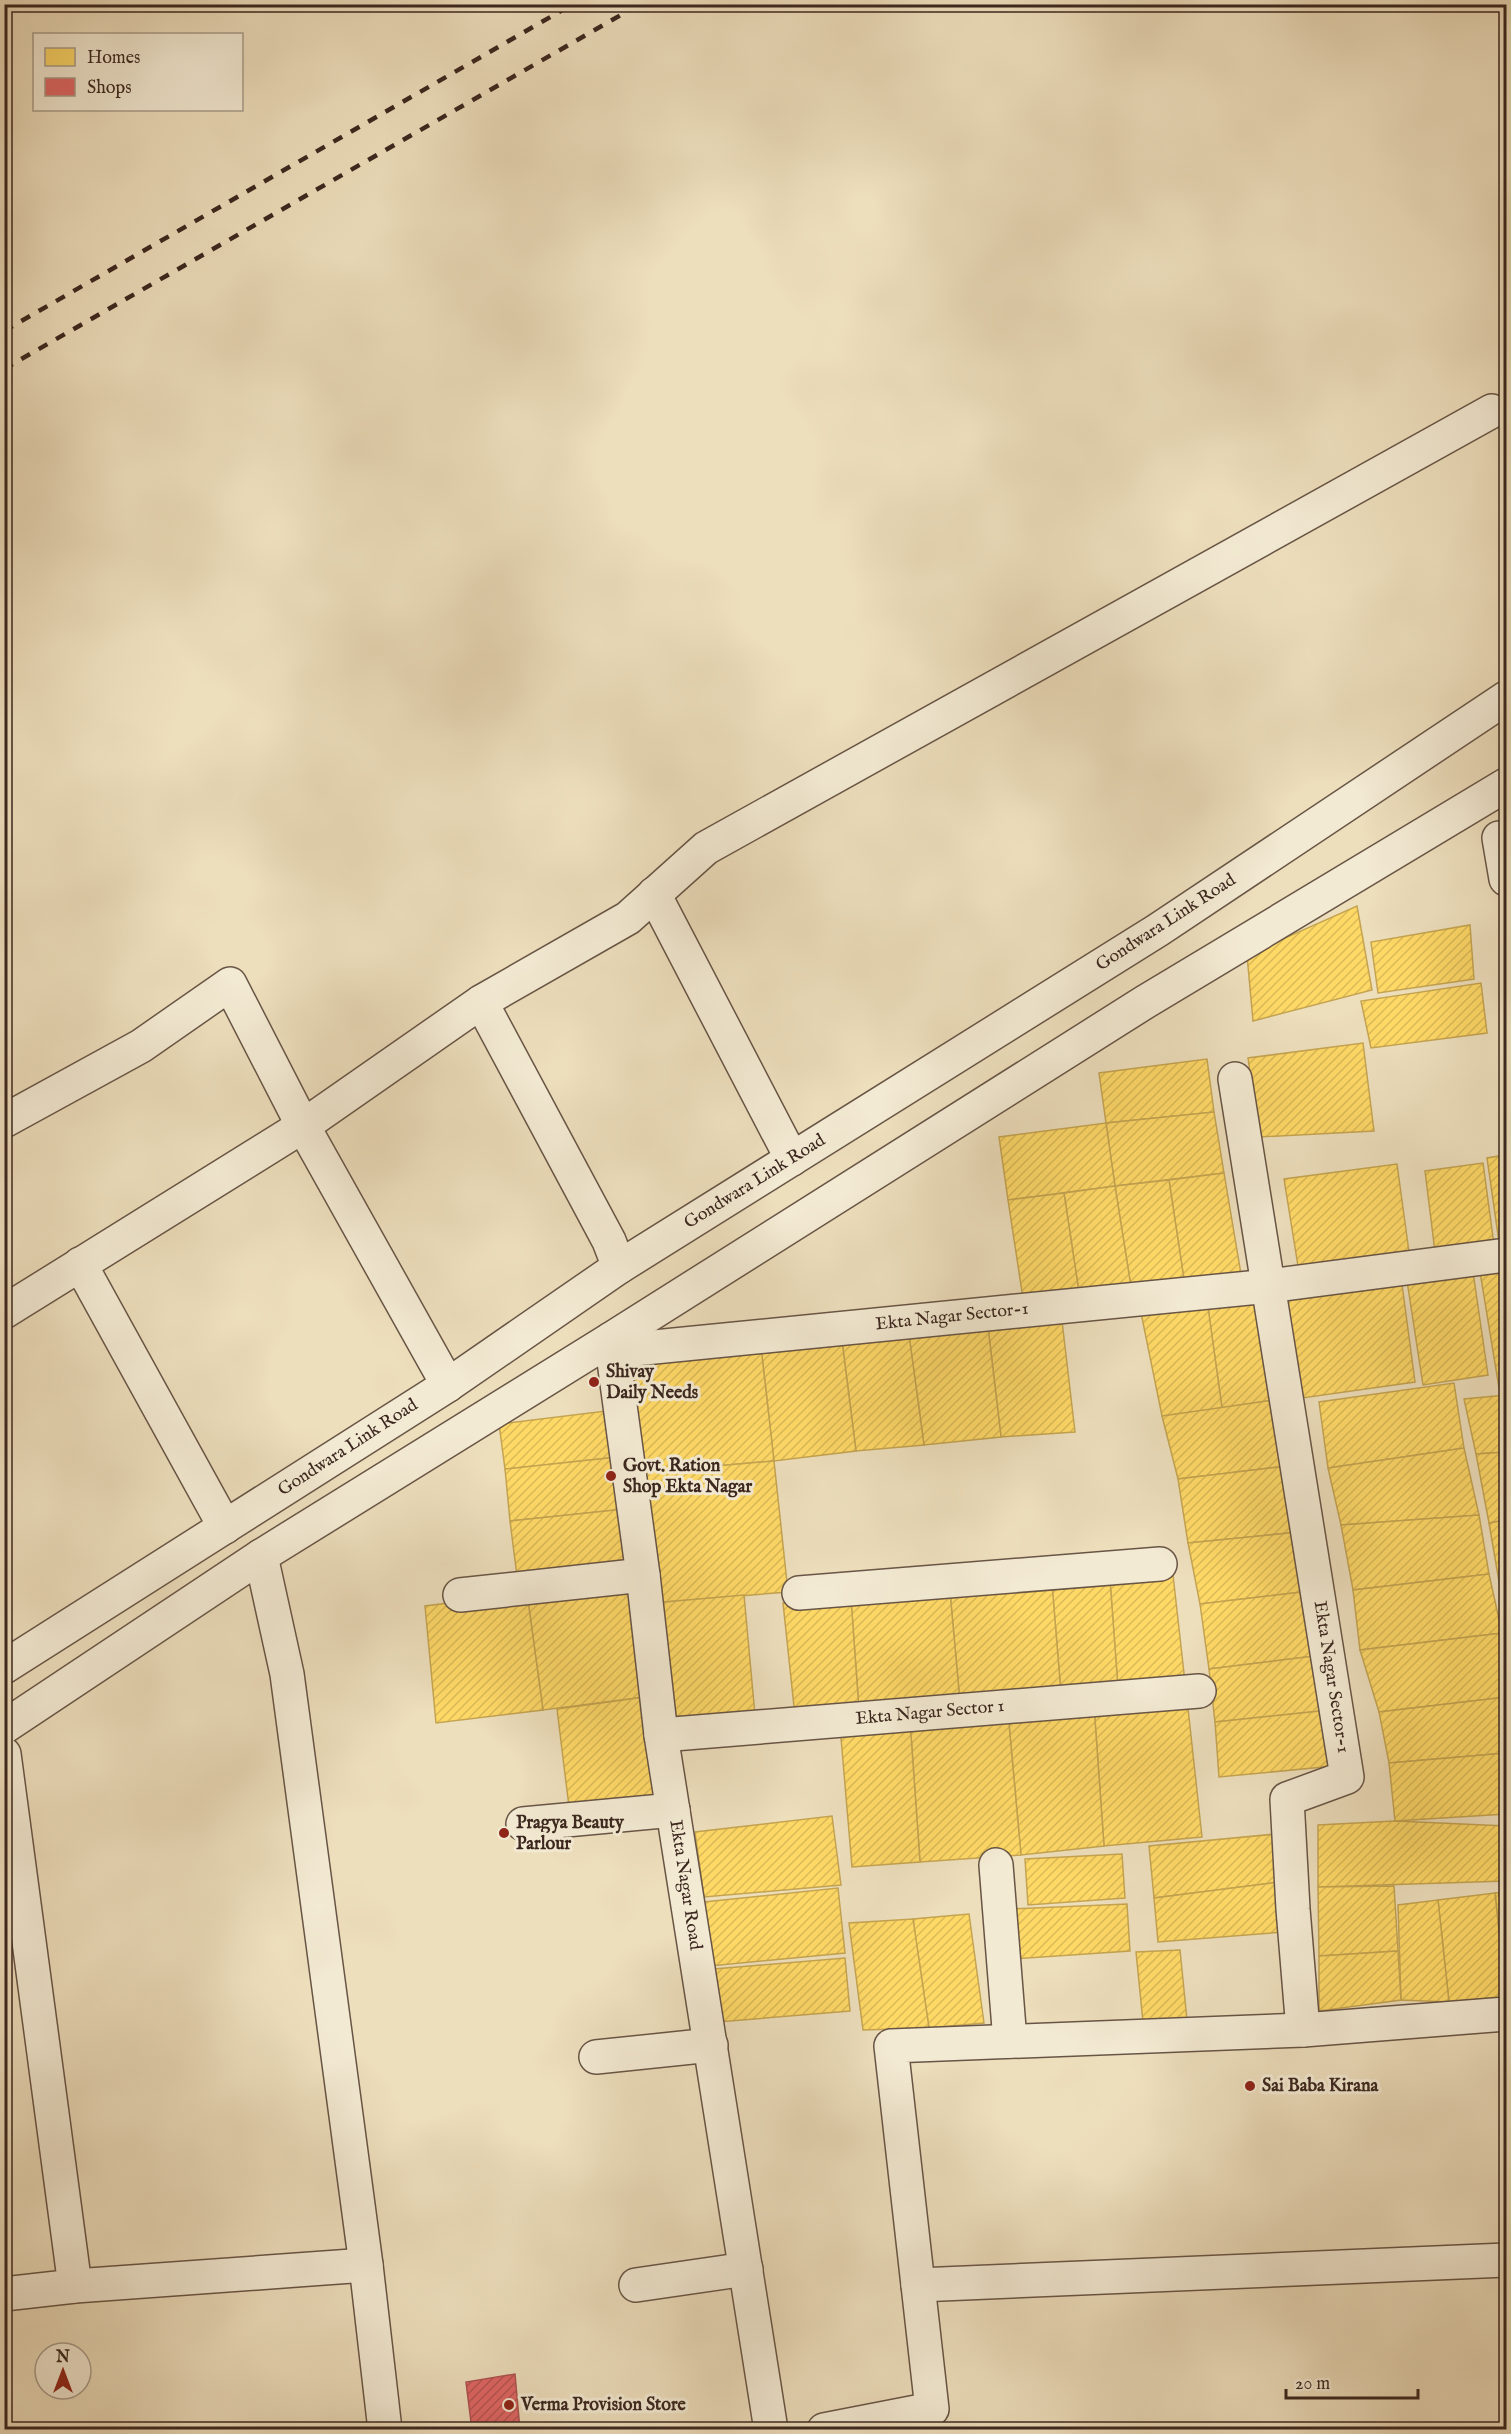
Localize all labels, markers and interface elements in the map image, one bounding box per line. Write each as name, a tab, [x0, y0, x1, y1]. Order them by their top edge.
legend	[33, 33, 243, 111]
text: Homes	[87, 47, 140, 70]
text: Shops	[87, 77, 132, 100]
street label: Gondwara Link Road	[1092, 869, 1241, 977]
street label: Gondwara Link Road	[680, 1129, 830, 1235]
street label: Ekta Nagar Sector-1	[874, 1298, 1030, 1336]
place label: Shivay Daily Needs	[606, 1361, 699, 1405]
marker: Shivay Daily Needs	[587, 1375, 601, 1389]
street label: Gondwara Link Road	[274, 1394, 423, 1502]
place label: Govt. Ration Shop Ekta Nagar	[623, 1455, 753, 1499]
marker: Govt. Ration Shop Ekta Nagar	[604, 1469, 618, 1483]
street label: Ekta Nagar Sector-1	[1308, 1599, 1354, 1755]
street label: Ekta Nagar Sector 1	[855, 1695, 1005, 1731]
place label: Pragya Beauty Parlour	[516, 1812, 625, 1856]
street label: Ekta Nagar Road	[663, 1818, 707, 1952]
marker: Pragya Beauty Parlour	[497, 1826, 511, 1840]
place label: Sai Baba Kirana	[1262, 2075, 1380, 2098]
marker: Sai Baba Kirana	[1243, 2079, 1257, 2093]
north arrow	[33, 2341, 93, 2401]
text: N	[55, 2348, 70, 2368]
scale bar	[1286, 2362, 1418, 2400]
text: 20 m	[1295, 2373, 1330, 2396]
place label: Verma Provision Store	[520, 2394, 687, 2417]
marker: Verma Provision Store	[502, 2398, 516, 2412]

